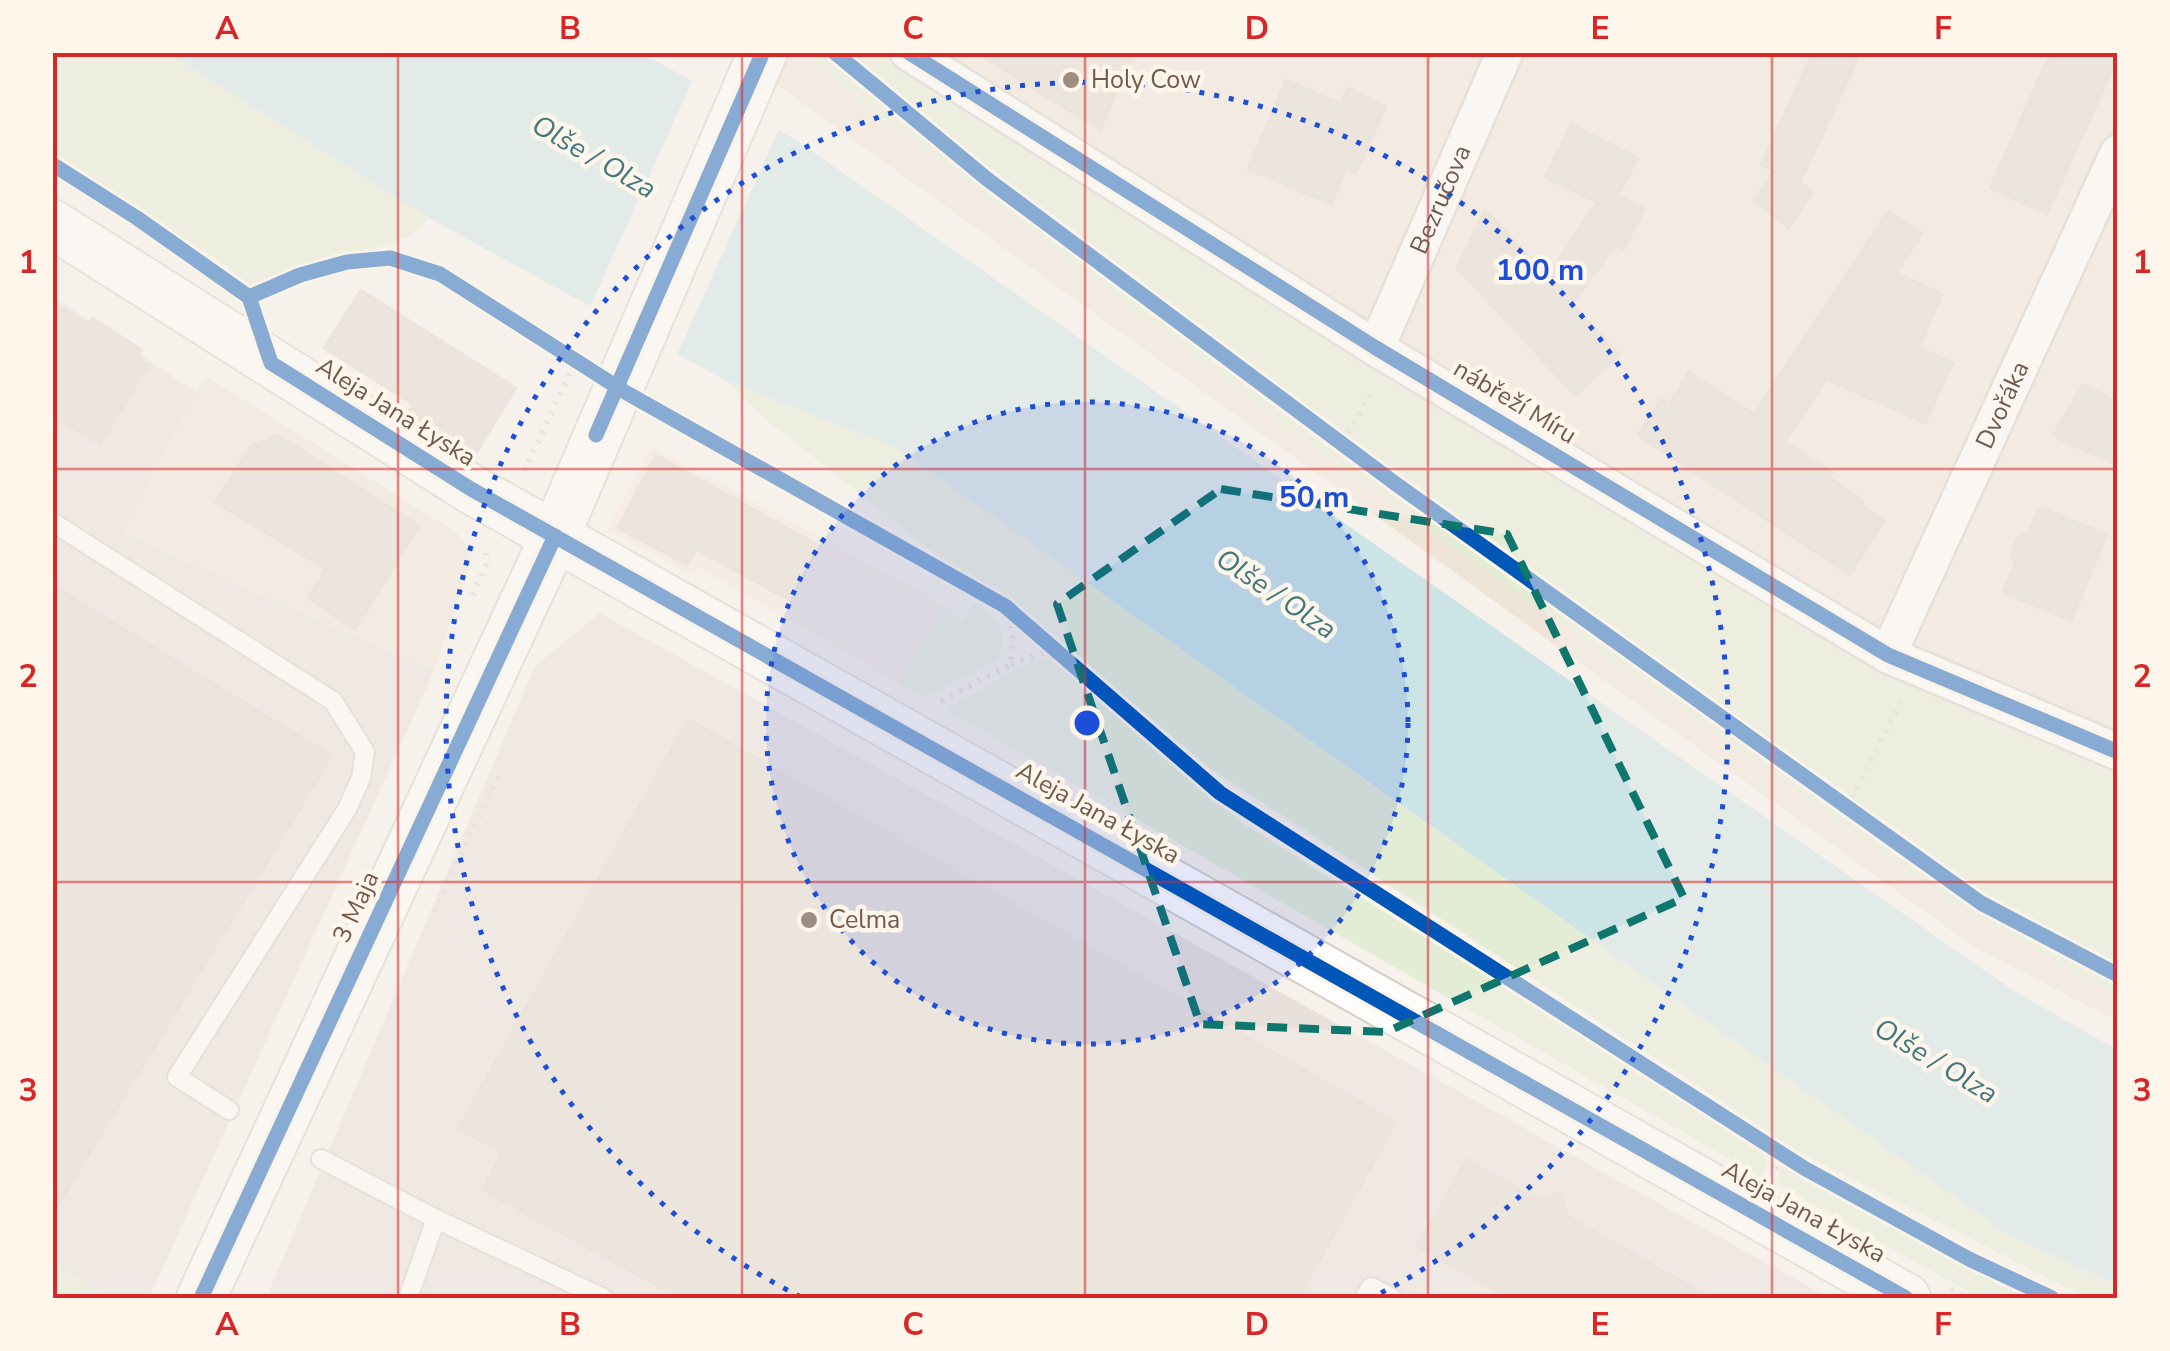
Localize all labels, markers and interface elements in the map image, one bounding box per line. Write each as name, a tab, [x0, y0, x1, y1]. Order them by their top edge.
text: A	[215, 7, 239, 50]
text: B	[559, 7, 581, 50]
text: C	[902, 7, 924, 50]
text: D	[1245, 7, 1269, 50]
text: E	[1590, 7, 1610, 50]
text: F	[1934, 7, 1952, 50]
place label: Holy Cow	[1091, 63, 1201, 97]
marker: Holy Cow	[1060, 69, 1082, 91]
water label: Olše / Olza	[525, 106, 663, 208]
street label: Bezručova	[1402, 140, 1479, 259]
text: 1	[18, 241, 38, 284]
text: 1	[2132, 241, 2152, 284]
text: 100 m	[1496, 250, 1584, 291]
street label: Aleja Jana Łyska	[310, 349, 482, 475]
street label: nábřeží Míru	[1447, 352, 1583, 452]
street label: Dvořáka	[1968, 356, 2037, 454]
text: 50 m	[1279, 477, 1349, 518]
water label: Olše / Olza	[1208, 540, 1344, 648]
text: 2	[18, 655, 38, 698]
text: 2	[2132, 655, 2152, 698]
centre of rings	[1069, 705, 1105, 741]
street label: Aleja Jana Łyska	[1010, 754, 1186, 872]
street label: 3 Maja	[325, 866, 387, 948]
place label: Celma	[829, 903, 900, 937]
marker: Celma	[798, 909, 820, 931]
water label: Olše / Olza	[1867, 1009, 2005, 1113]
text: 3	[18, 1069, 38, 1112]
text: 3	[2132, 1069, 2152, 1112]
street label: Aleja Jana Łyska	[1716, 1153, 1892, 1271]
text: A	[215, 1303, 239, 1346]
text: B	[559, 1303, 581, 1346]
text: C	[902, 1303, 924, 1346]
text: D	[1245, 1303, 1269, 1346]
text: E	[1590, 1303, 1610, 1346]
text: F	[1934, 1303, 1952, 1346]

